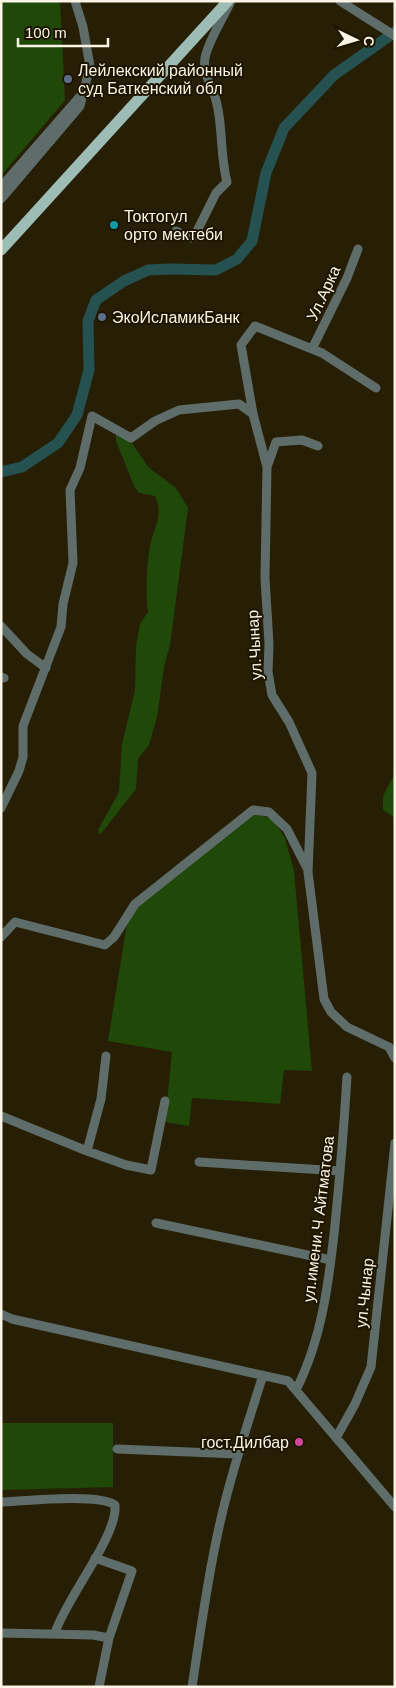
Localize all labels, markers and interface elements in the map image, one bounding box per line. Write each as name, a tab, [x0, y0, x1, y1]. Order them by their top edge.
scale bar	[18, 15, 108, 47]
north arrow	[331, 15, 381, 65]
text: 100 m	[25, 24, 67, 41]
text: С	[361, 35, 377, 47]
place label: Лейлекский районный суд Баткенский обл	[78, 62, 243, 97]
marker: Лейлекский районный суд Баткенский обл	[62, 73, 74, 85]
place label: Токтогул орто мектеби	[124, 208, 223, 243]
marker: Токтогул орто мектеби	[108, 219, 120, 231]
street label: Ул.Арка	[303, 263, 344, 323]
place label: ЭкоИсламикБанк	[112, 309, 240, 326]
marker: ЭкоИсламикБанк	[96, 311, 108, 323]
street label: ул.Чынар	[244, 609, 265, 680]
street label: ул.имени.Ч Айтматова	[300, 1135, 337, 1303]
street label: ул.Чынар	[352, 1257, 377, 1329]
place label: гост.Дилбар	[201, 1434, 289, 1451]
marker: гост.Дилбар	[293, 1436, 305, 1448]

